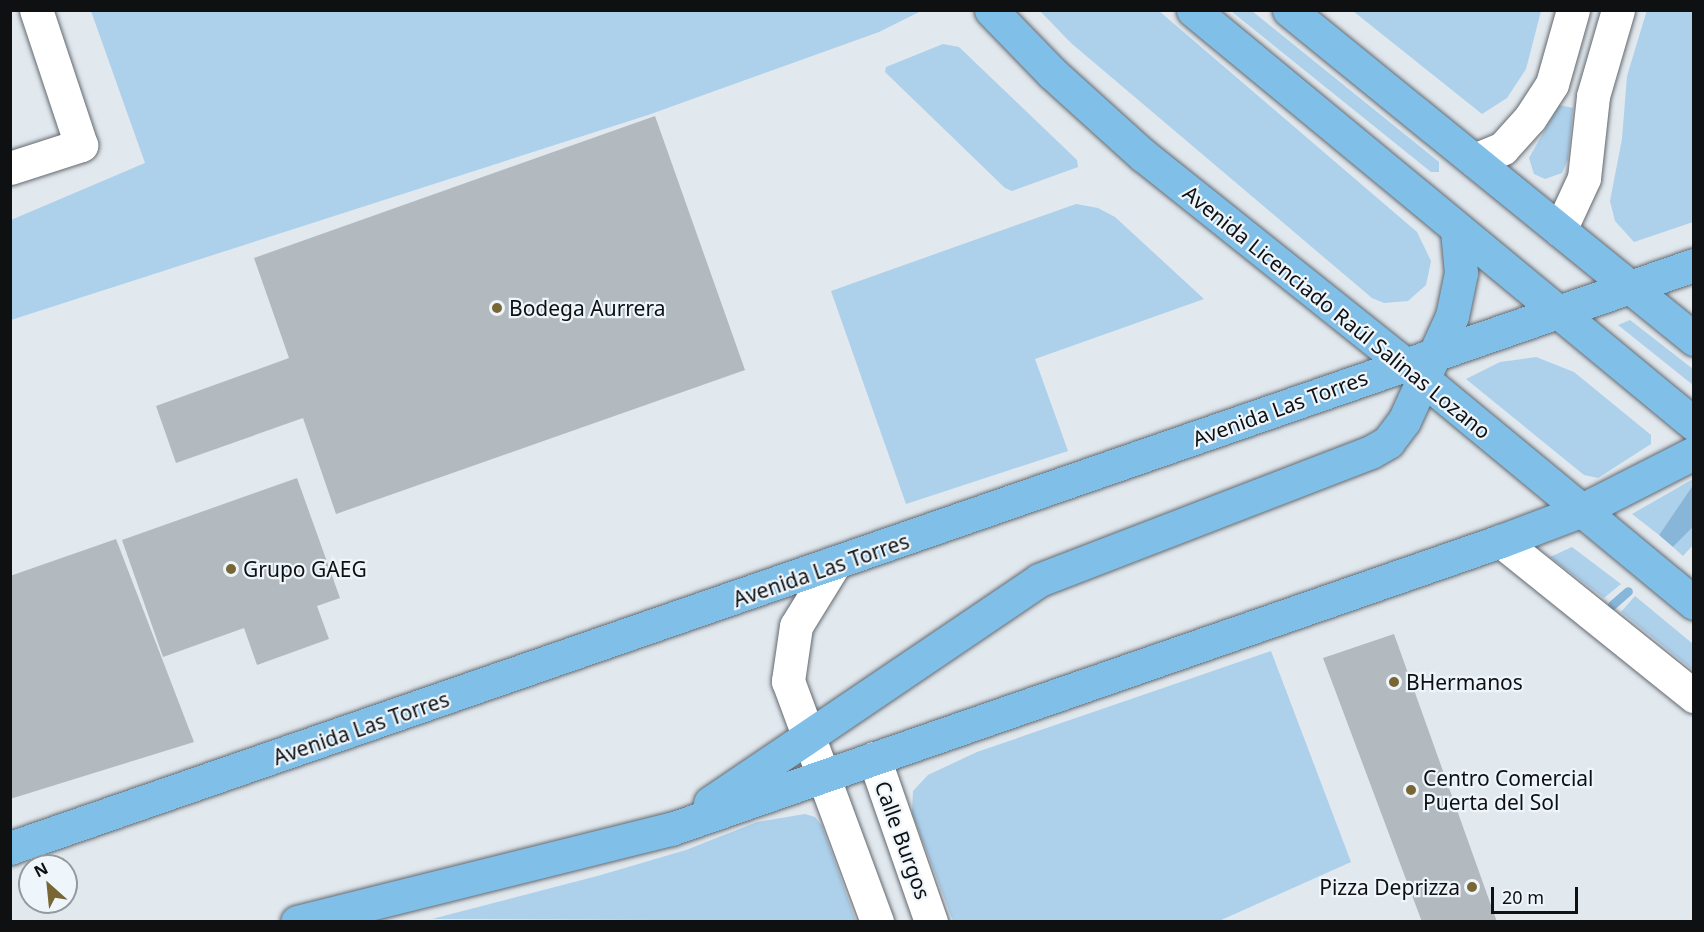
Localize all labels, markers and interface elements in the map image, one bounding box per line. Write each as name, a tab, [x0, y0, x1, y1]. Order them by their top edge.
street label: Avenida Licenciado Raúl Salinas Lozano	[1178, 180, 1496, 444]
place label: Bodega Aurrera	[509, 295, 665, 321]
marker: Bodega Aurrera	[490, 301, 504, 315]
street label: Avenida Las Torres	[1189, 365, 1371, 451]
street label: Avenida Las Torres	[730, 528, 912, 612]
place label: Grupo GAEG	[243, 556, 367, 582]
marker: Grupo GAEG	[224, 562, 238, 576]
place label: BHermanos	[1406, 669, 1523, 695]
marker: BHermanos	[1387, 675, 1401, 689]
street label: Avenida Las Torres	[270, 686, 452, 770]
place label: Centro Comercial Puerta del Sol	[1423, 765, 1593, 815]
street label: Calle Burgos	[870, 777, 936, 903]
marker: Centro Comercial Puerta del Sol	[1404, 783, 1418, 797]
north arrow	[18, 854, 78, 914]
text: N	[30, 857, 52, 883]
place label: Pizza Deprizza	[1319, 874, 1460, 900]
scale bar	[1494, 875, 1581, 913]
marker: Pizza Deprizza	[1465, 880, 1479, 894]
text: 20 m	[1502, 885, 1544, 909]

